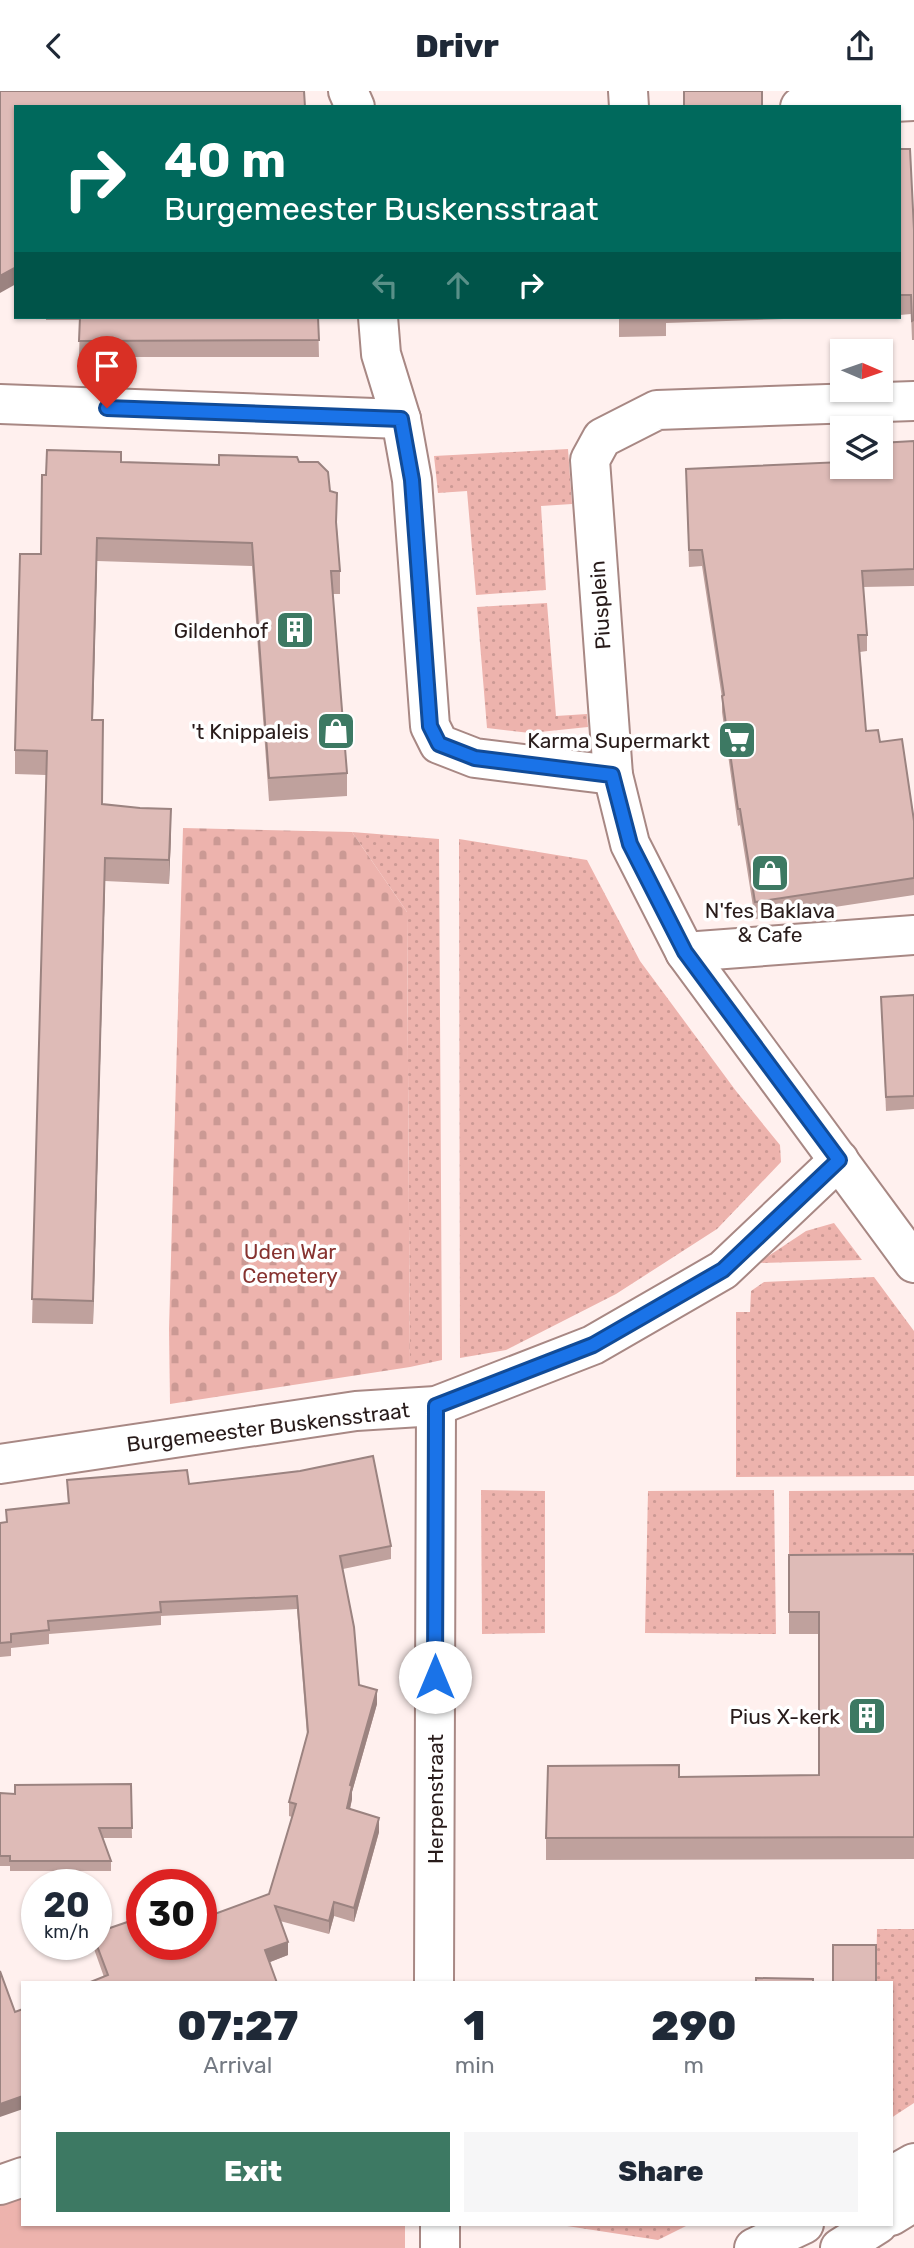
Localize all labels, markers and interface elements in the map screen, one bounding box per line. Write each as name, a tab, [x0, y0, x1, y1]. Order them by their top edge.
icon: back	[35, 27, 73, 65]
text: Drivr	[415, 27, 499, 65]
icon: share	[841, 27, 879, 65]
text: 40 m	[164, 131, 286, 189]
icon: right	[49, 133, 140, 224]
text: Burgemeester Buskensstraat	[164, 190, 599, 228]
icon: left	[366, 266, 404, 304]
icon: ahead	[439, 266, 477, 304]
icon: right	[512, 266, 550, 304]
pin	[77, 336, 137, 408]
north arrow	[830, 339, 892, 403]
map controls	[830, 339, 893, 479]
icon: arrive	[88, 347, 126, 385]
button: layers	[830, 416, 893, 479]
street label: Piusplein	[584, 560, 616, 650]
building icon: Gildenhof	[274, 609, 316, 651]
place label: Gildenhof	[174, 618, 268, 643]
shop icon: 't Knippaleis	[315, 710, 357, 752]
place label: 't Knippaleis	[191, 719, 309, 744]
supermarket icon: Karma Supermarkt	[716, 719, 758, 761]
place label: Karma Supermarkt	[527, 728, 710, 753]
shop icon: N'fes Baklava & Cafe	[749, 852, 791, 894]
place label: N'fes Baklava & Cafe	[705, 898, 835, 947]
park label: Uden War Cemetery	[242, 1239, 338, 1288]
street label: Burgemeester Buskensstraat	[125, 1397, 411, 1457]
position arrow	[398, 1640, 472, 1714]
building icon: Pius X-kerk	[846, 1695, 888, 1737]
place label: Pius X-kerk	[730, 1704, 840, 1729]
street label: Herpenstraat	[423, 1734, 448, 1864]
speed limit sign: 30	[126, 1869, 217, 1960]
text: 20	[43, 1884, 90, 1926]
text: km/h	[44, 1921, 89, 1943]
text: 07:27	[177, 2001, 298, 2051]
text: 1	[464, 2001, 486, 2051]
text: 290	[651, 2001, 737, 2051]
text: Arrival	[203, 2051, 272, 2079]
text: min	[455, 2051, 495, 2079]
text: m	[684, 2051, 704, 2079]
button: Exit	[56, 2132, 450, 2212]
button: Share	[464, 2132, 858, 2212]

